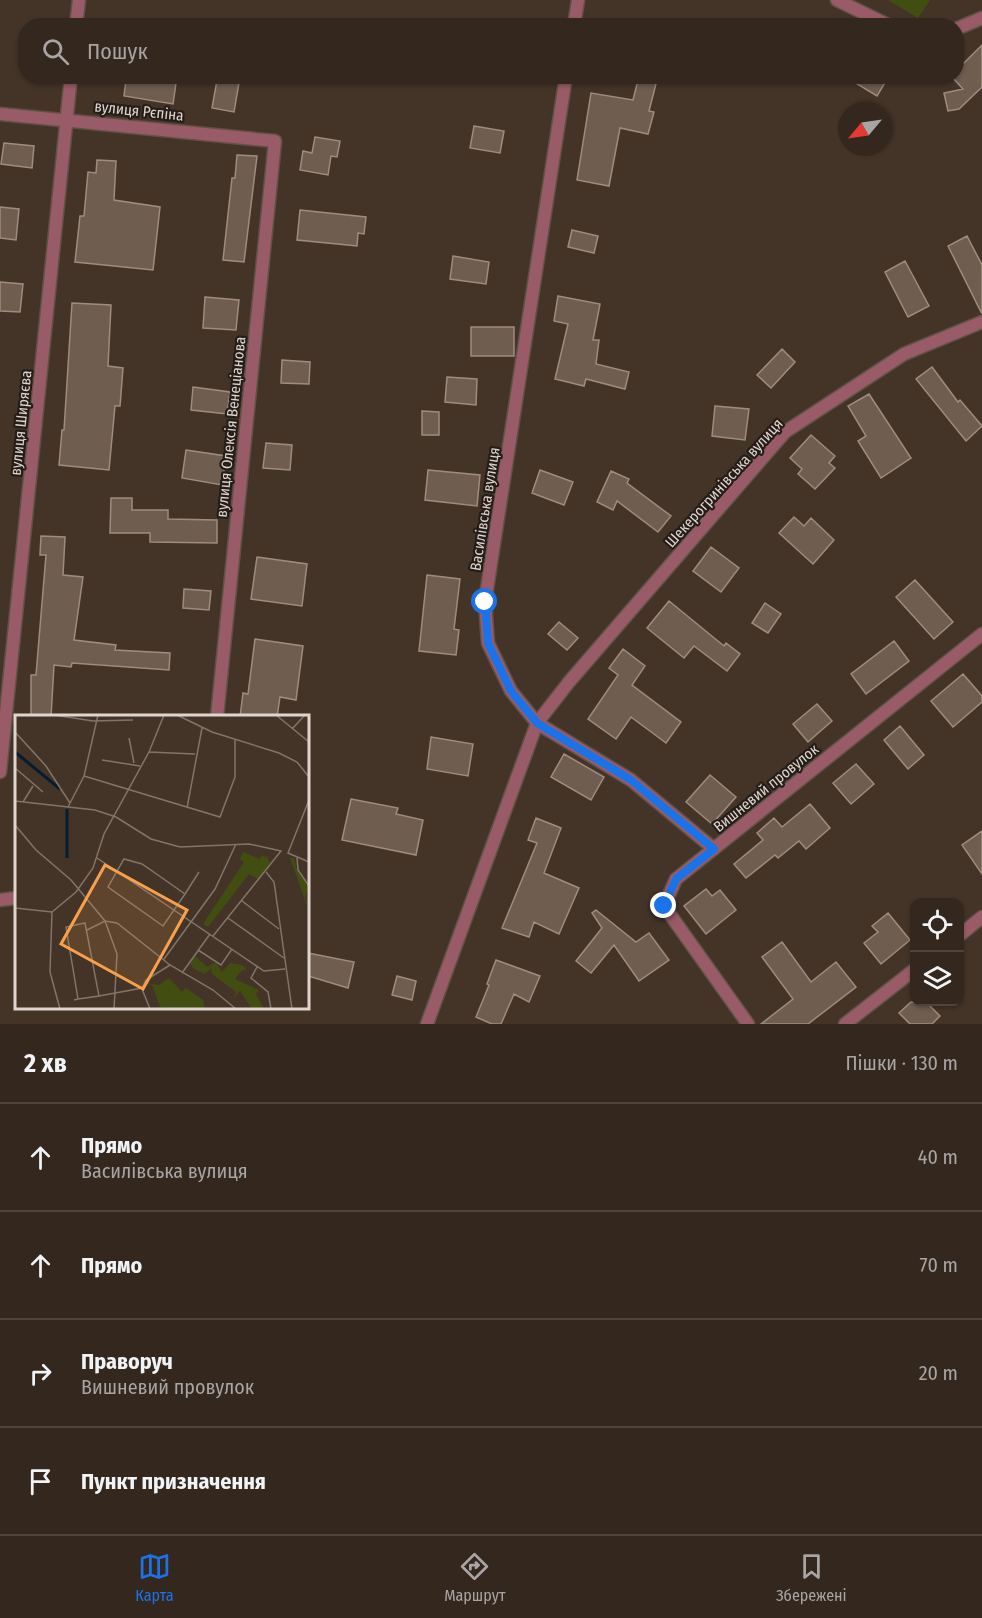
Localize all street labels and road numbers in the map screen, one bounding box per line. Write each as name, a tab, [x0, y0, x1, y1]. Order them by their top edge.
street label: вулиця Рєпіна	[94, 97, 184, 125]
street label: вулиця Олексія Венеціанова	[213, 336, 249, 518]
street label: вулиця Ширяєва	[7, 370, 35, 476]
street label: Шекерогринівська вулиця	[661, 415, 787, 551]
street label: Василівська вулиця	[466, 446, 504, 572]
street label: Вишневий провулок	[710, 740, 822, 836]

